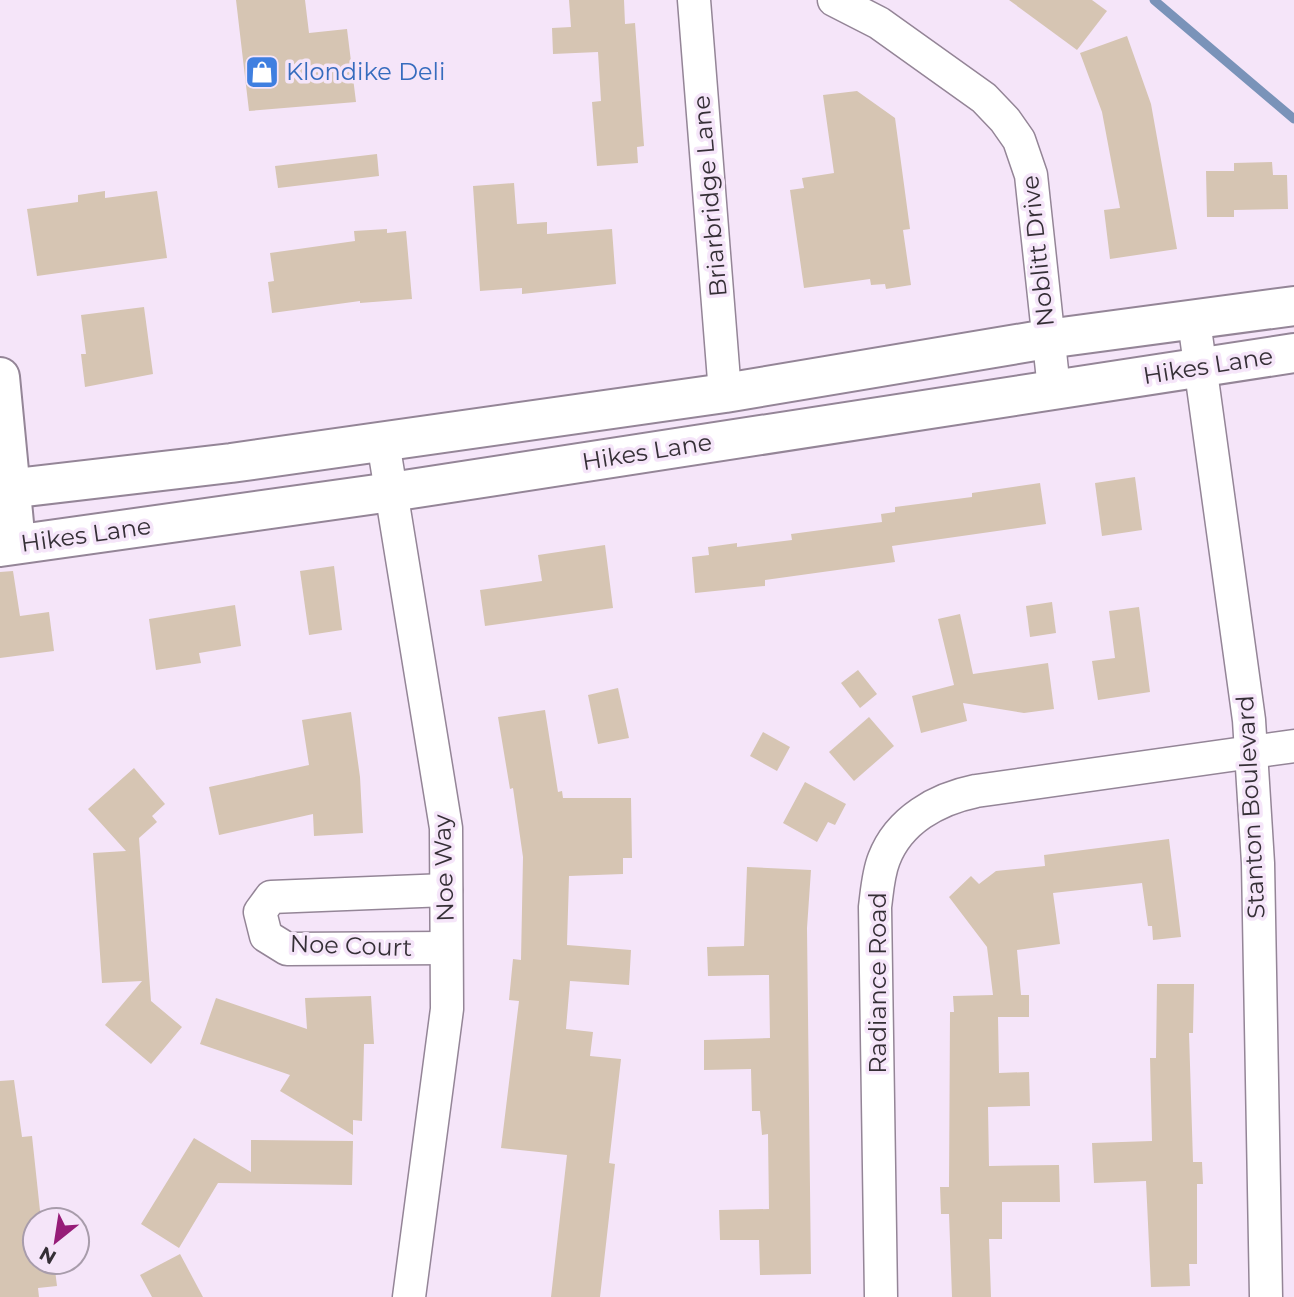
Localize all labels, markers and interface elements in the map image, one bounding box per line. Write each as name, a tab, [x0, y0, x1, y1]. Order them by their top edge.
shop icon: Klondike Deli	[243, 53, 281, 91]
place label: Klondike Deli	[286, 57, 445, 86]
street label: Briarbridge Lane	[686, 94, 733, 298]
street label: Noblitt Drive	[1015, 174, 1060, 328]
street label: Hikes Lane	[1141, 341, 1275, 390]
street label: Hikes Lane	[580, 427, 714, 476]
street label: Hikes Lane	[19, 511, 153, 558]
street label: Stanton Boulevard	[1230, 695, 1271, 919]
street label: Noe Way	[427, 814, 460, 922]
street label: Radiance Road	[863, 892, 892, 1074]
street label: Noe Court	[289, 929, 413, 962]
north arrow	[21, 1206, 91, 1276]
text: N	[35, 1241, 60, 1269]

